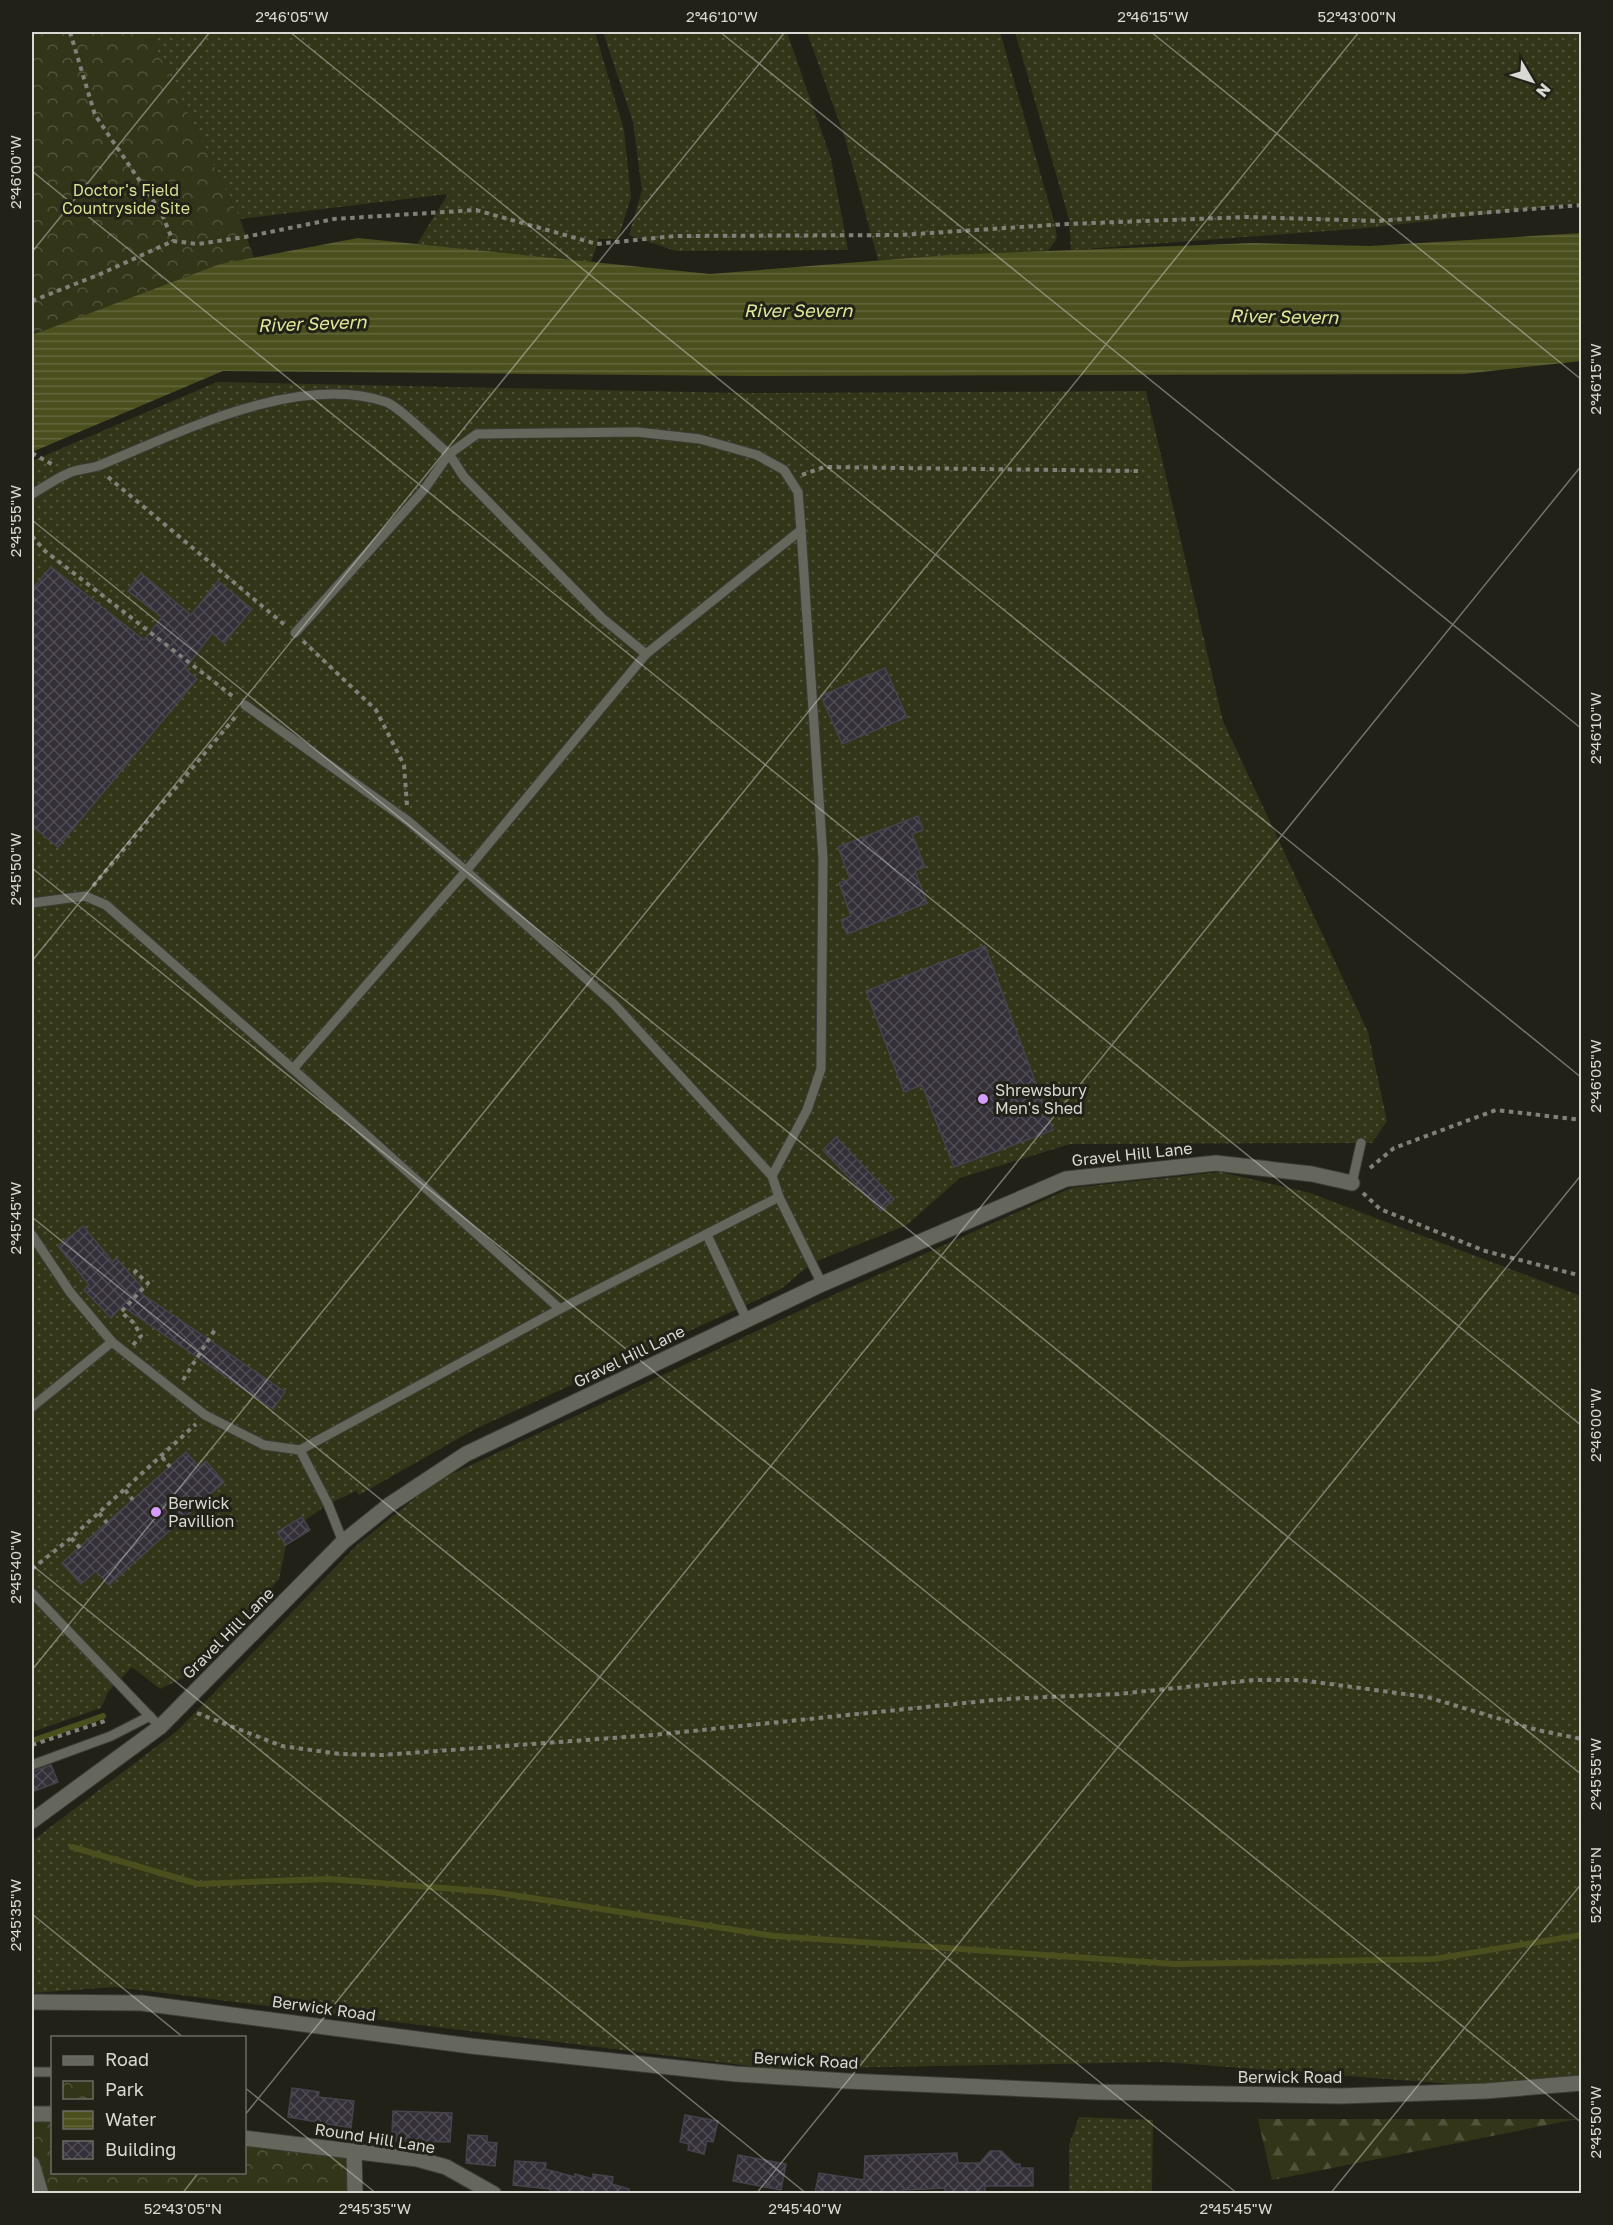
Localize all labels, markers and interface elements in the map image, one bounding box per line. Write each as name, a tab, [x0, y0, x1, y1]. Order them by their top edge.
text: 2°46'05"W	[255, 7, 329, 25]
text: 2°46'10"W	[686, 7, 758, 25]
text: 2°46'15"W	[1117, 7, 1189, 25]
text: 52°43'00"N	[1318, 7, 1396, 25]
north arrow	[1502, 51, 1562, 111]
text: N	[1532, 79, 1555, 101]
text: 2°46'00"W	[6, 135, 24, 209]
park label: Doctor's Field Countryside Site	[62, 180, 190, 218]
water label: River Severn	[744, 299, 853, 321]
water label: River Severn	[1230, 304, 1339, 328]
water label: River Severn	[257, 310, 368, 336]
text: 2°46'15"W	[1586, 343, 1604, 415]
text: 2°45'55"W	[6, 485, 24, 557]
text: 2°46'10"W	[1586, 692, 1604, 764]
text: 2°45'50"W	[6, 833, 24, 905]
text: 2°46'05"W	[1586, 1039, 1604, 1113]
place label: Shrewsbury Men's Shed	[995, 1080, 1087, 1118]
marker: Shrewsbury Men's Shed	[976, 1092, 990, 1106]
street label: Gravel Hill Lane	[1071, 1138, 1193, 1170]
text: 2°45'45"W	[6, 1182, 24, 1254]
street label: Gravel Hill Lane	[570, 1320, 688, 1392]
text: 2°46'00"W	[1586, 1388, 1604, 1462]
place label: Berwick Pavillion	[168, 1493, 234, 1531]
marker: Berwick Pavillion	[149, 1505, 163, 1519]
text: 2°45'40"W	[6, 1530, 24, 1604]
street label: Gravel Hill Lane	[178, 1583, 278, 1683]
text: 2°45'55"W	[1586, 1738, 1604, 1810]
text: 52°43'15"N	[1586, 1847, 1604, 1923]
text: 2°45'35"W	[6, 1879, 24, 1951]
street label: Berwick Road	[271, 1991, 377, 2025]
legend	[51, 2036, 246, 2174]
street label: Berwick Road	[753, 2047, 859, 2073]
text: Road	[105, 2048, 149, 2070]
street label: Berwick Road	[1238, 2067, 1342, 2087]
text: Park	[105, 2078, 144, 2100]
text: 2°45'50"W	[1586, 2086, 1604, 2158]
text: Water	[105, 2108, 156, 2130]
street label: Round Hill Lane	[313, 2119, 437, 2157]
text: Building	[105, 2138, 176, 2160]
text: 52°43'05"N	[144, 2199, 222, 2217]
text: 2°45'35"W	[339, 2199, 411, 2217]
text: 2°45'40"W	[768, 2199, 842, 2217]
text: 2°45'45"W	[1200, 2199, 1272, 2217]

